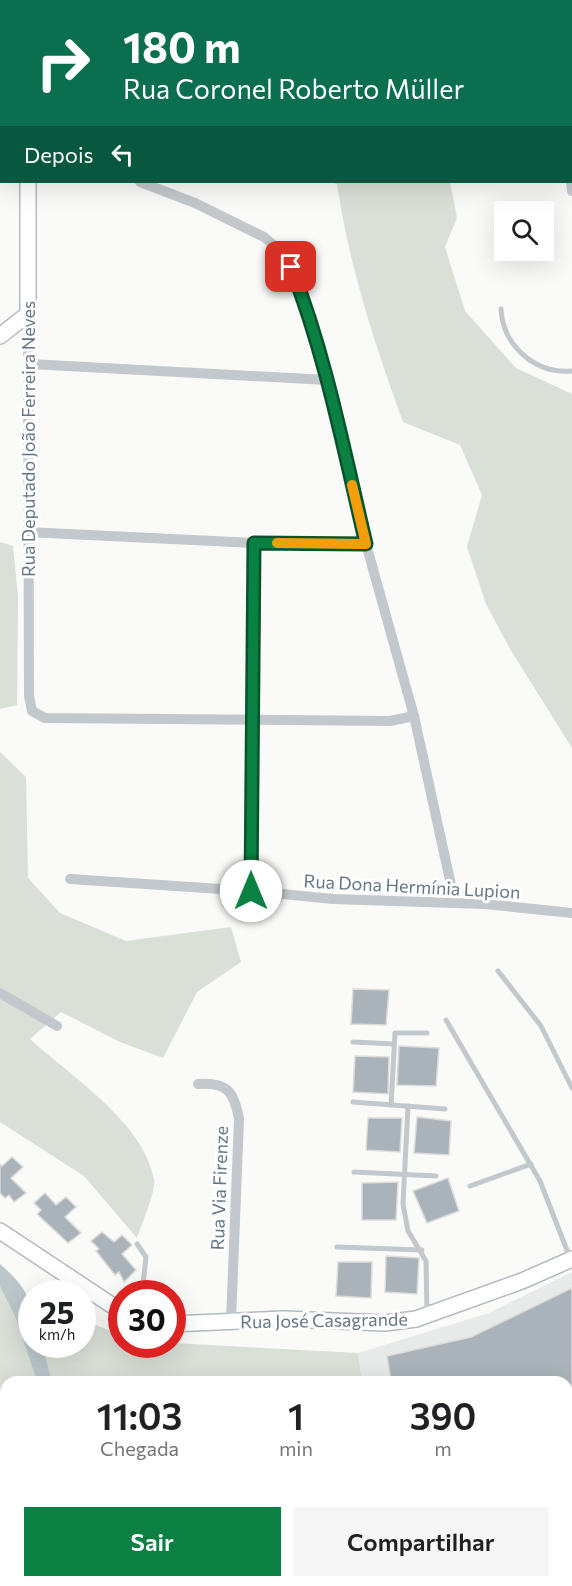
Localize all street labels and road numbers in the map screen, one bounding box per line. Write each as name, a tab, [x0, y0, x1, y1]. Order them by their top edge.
street label: Rua Deputado João Ferreira Neves	[17, 301, 39, 577]
street label: Rua Dona Hermínia Lupion	[303, 869, 521, 903]
street label: Rua Via Firenze	[206, 1125, 232, 1251]
street label: Rua José Casagrande	[240, 1308, 408, 1332]

